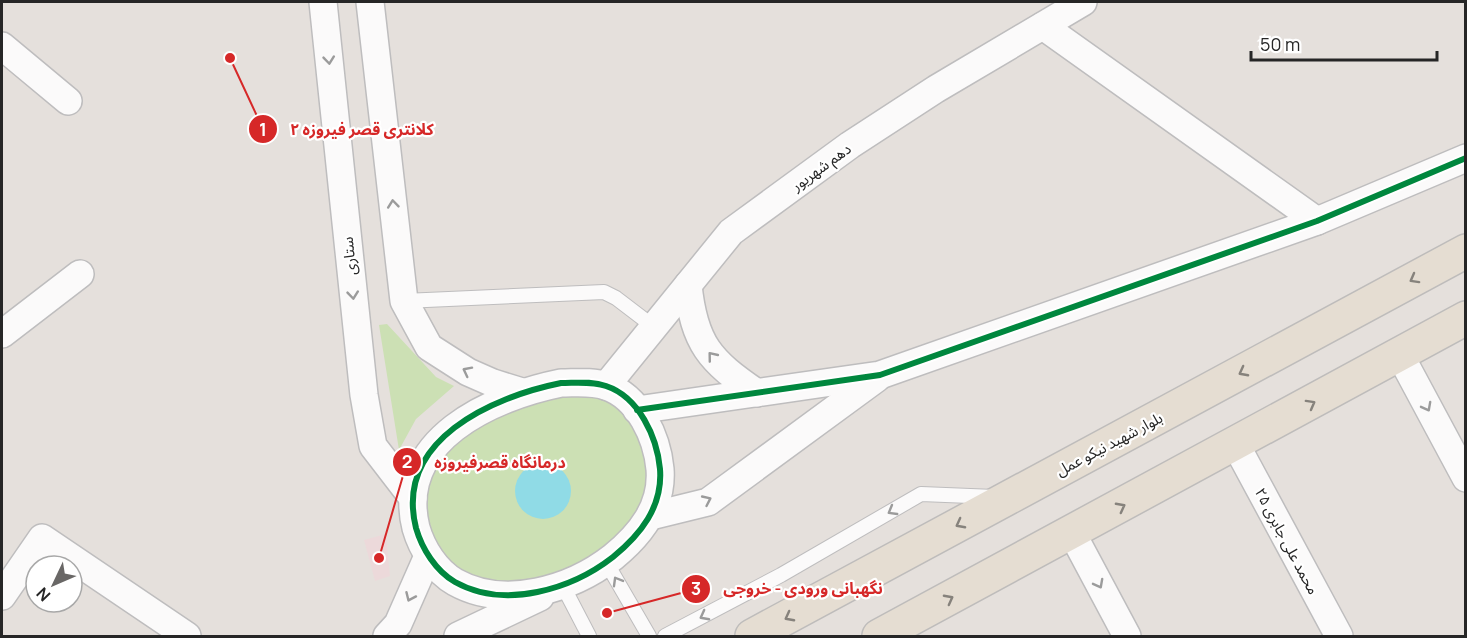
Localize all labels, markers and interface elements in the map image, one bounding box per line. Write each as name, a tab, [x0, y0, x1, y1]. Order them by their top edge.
scale bar	[1251, 24, 1437, 62]
text: 50 m	[1260, 32, 1300, 56]
one-way arrow	[322, 55, 335, 64]
callout: کلانتری قصر فیروزه ۲	[248, 112, 446, 146]
text: 1	[259, 117, 267, 141]
text: کلانتری قصر فیروزه ۲	[290, 118, 434, 140]
street label: دهم شهریور	[786, 138, 856, 197]
one-way arrow	[387, 200, 400, 209]
street label: ستاری	[337, 235, 361, 276]
one-way arrow	[1410, 272, 1420, 283]
one-way arrow	[346, 291, 359, 300]
one-way arrow	[709, 352, 720, 363]
one-way arrow	[1239, 365, 1249, 376]
one-way arrow	[463, 367, 474, 378]
one-way arrow	[1304, 400, 1315, 411]
one-way arrow	[1420, 400, 1432, 411]
street label: بلوار شهید نیکو عمل	[1052, 407, 1166, 481]
callout: درمانگاه قصرفیروزه	[392, 445, 578, 479]
text: 2	[402, 449, 412, 473]
text: درمانگاه قصرفیروزه	[434, 451, 566, 473]
street label: محمد علی جابری ۲۵	[1250, 484, 1324, 598]
one-way arrow	[701, 495, 712, 507]
one-way arrow	[888, 503, 898, 515]
one-way arrow	[1114, 503, 1125, 514]
one-way arrow	[956, 517, 967, 528]
north arrow	[24, 554, 84, 614]
callout: نگهبانی ورودی - خروجی	[681, 572, 894, 606]
text: 3	[691, 576, 701, 600]
one-way arrow	[613, 577, 625, 587]
text: نگهبانی ورودی - خروجی	[723, 577, 883, 599]
one-way arrow	[1092, 578, 1103, 589]
text: N	[31, 583, 55, 606]
one-way arrow	[405, 591, 417, 602]
one-way arrow	[942, 595, 953, 606]
one-way arrow	[700, 609, 710, 620]
one-way arrow	[784, 610, 795, 621]

